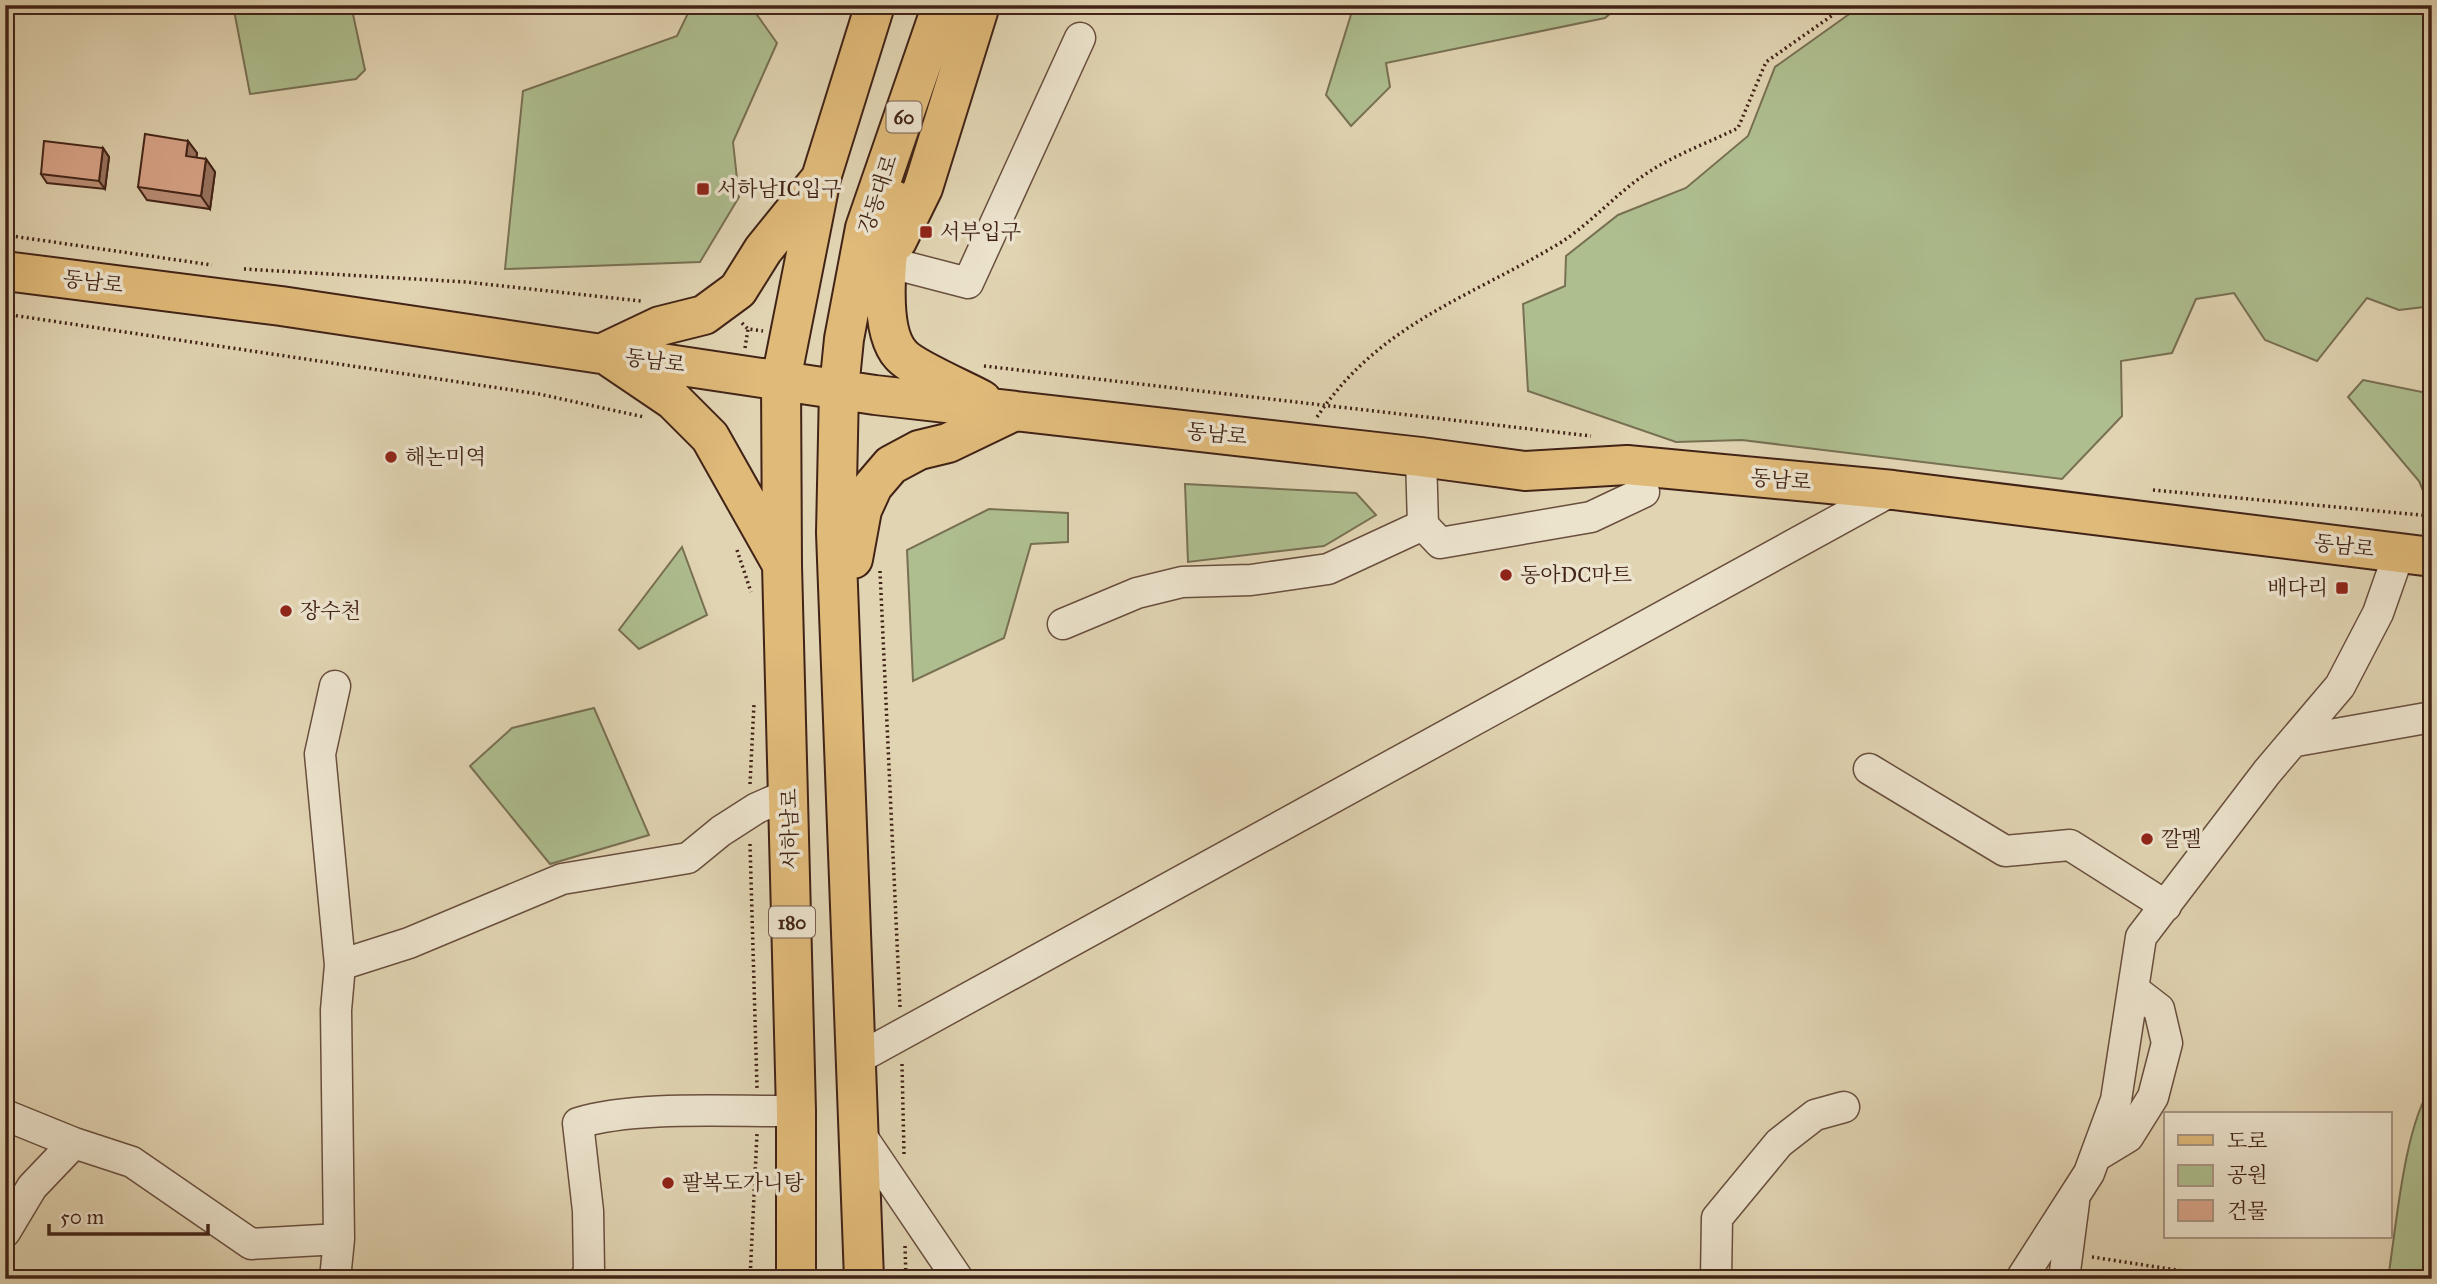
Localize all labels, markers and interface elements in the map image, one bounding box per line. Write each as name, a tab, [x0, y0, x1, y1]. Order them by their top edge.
road number: 60	[886, 102, 922, 132]
street label: 강동대로	[853, 151, 903, 237]
place label: 서하남IC입구	[717, 176, 841, 202]
marker: 서하남IC입구	[695, 181, 711, 197]
place label: 서부입구	[940, 219, 1021, 245]
marker: 서부입구	[918, 224, 934, 240]
street label: 동남로	[61, 265, 125, 299]
street label: 동남로	[623, 344, 687, 378]
street label: 동남로	[1185, 418, 1249, 450]
place label: 해논미역	[405, 444, 486, 470]
marker: 해논미역	[383, 449, 399, 465]
street label: 동남로	[1750, 464, 1812, 496]
street label: 동남로	[2312, 529, 2376, 563]
place label: 동아DC마트	[1520, 562, 1632, 588]
marker: 동아DC마트	[1498, 567, 1514, 583]
place label: 배다리	[2267, 575, 2328, 601]
marker: 배다리	[2334, 580, 2350, 596]
place label: 장수천	[300, 598, 361, 624]
marker: 장수천	[278, 603, 294, 619]
street label: 서하남로	[776, 788, 804, 870]
place label: 깔멜	[2161, 826, 2202, 852]
marker: 깔멜	[2139, 831, 2155, 847]
road number: 180	[769, 906, 815, 938]
legend	[2164, 1112, 2392, 1238]
text: 도로	[2227, 1128, 2268, 1154]
text: 공원	[2227, 1162, 2268, 1188]
place label: 팔복도가니탕	[682, 1170, 804, 1196]
marker: 팔복도가니탕	[660, 1175, 676, 1191]
scale bar	[49, 1193, 208, 1237]
text: 건물	[2227, 1198, 2268, 1224]
text: 50 m	[60, 1204, 105, 1230]

